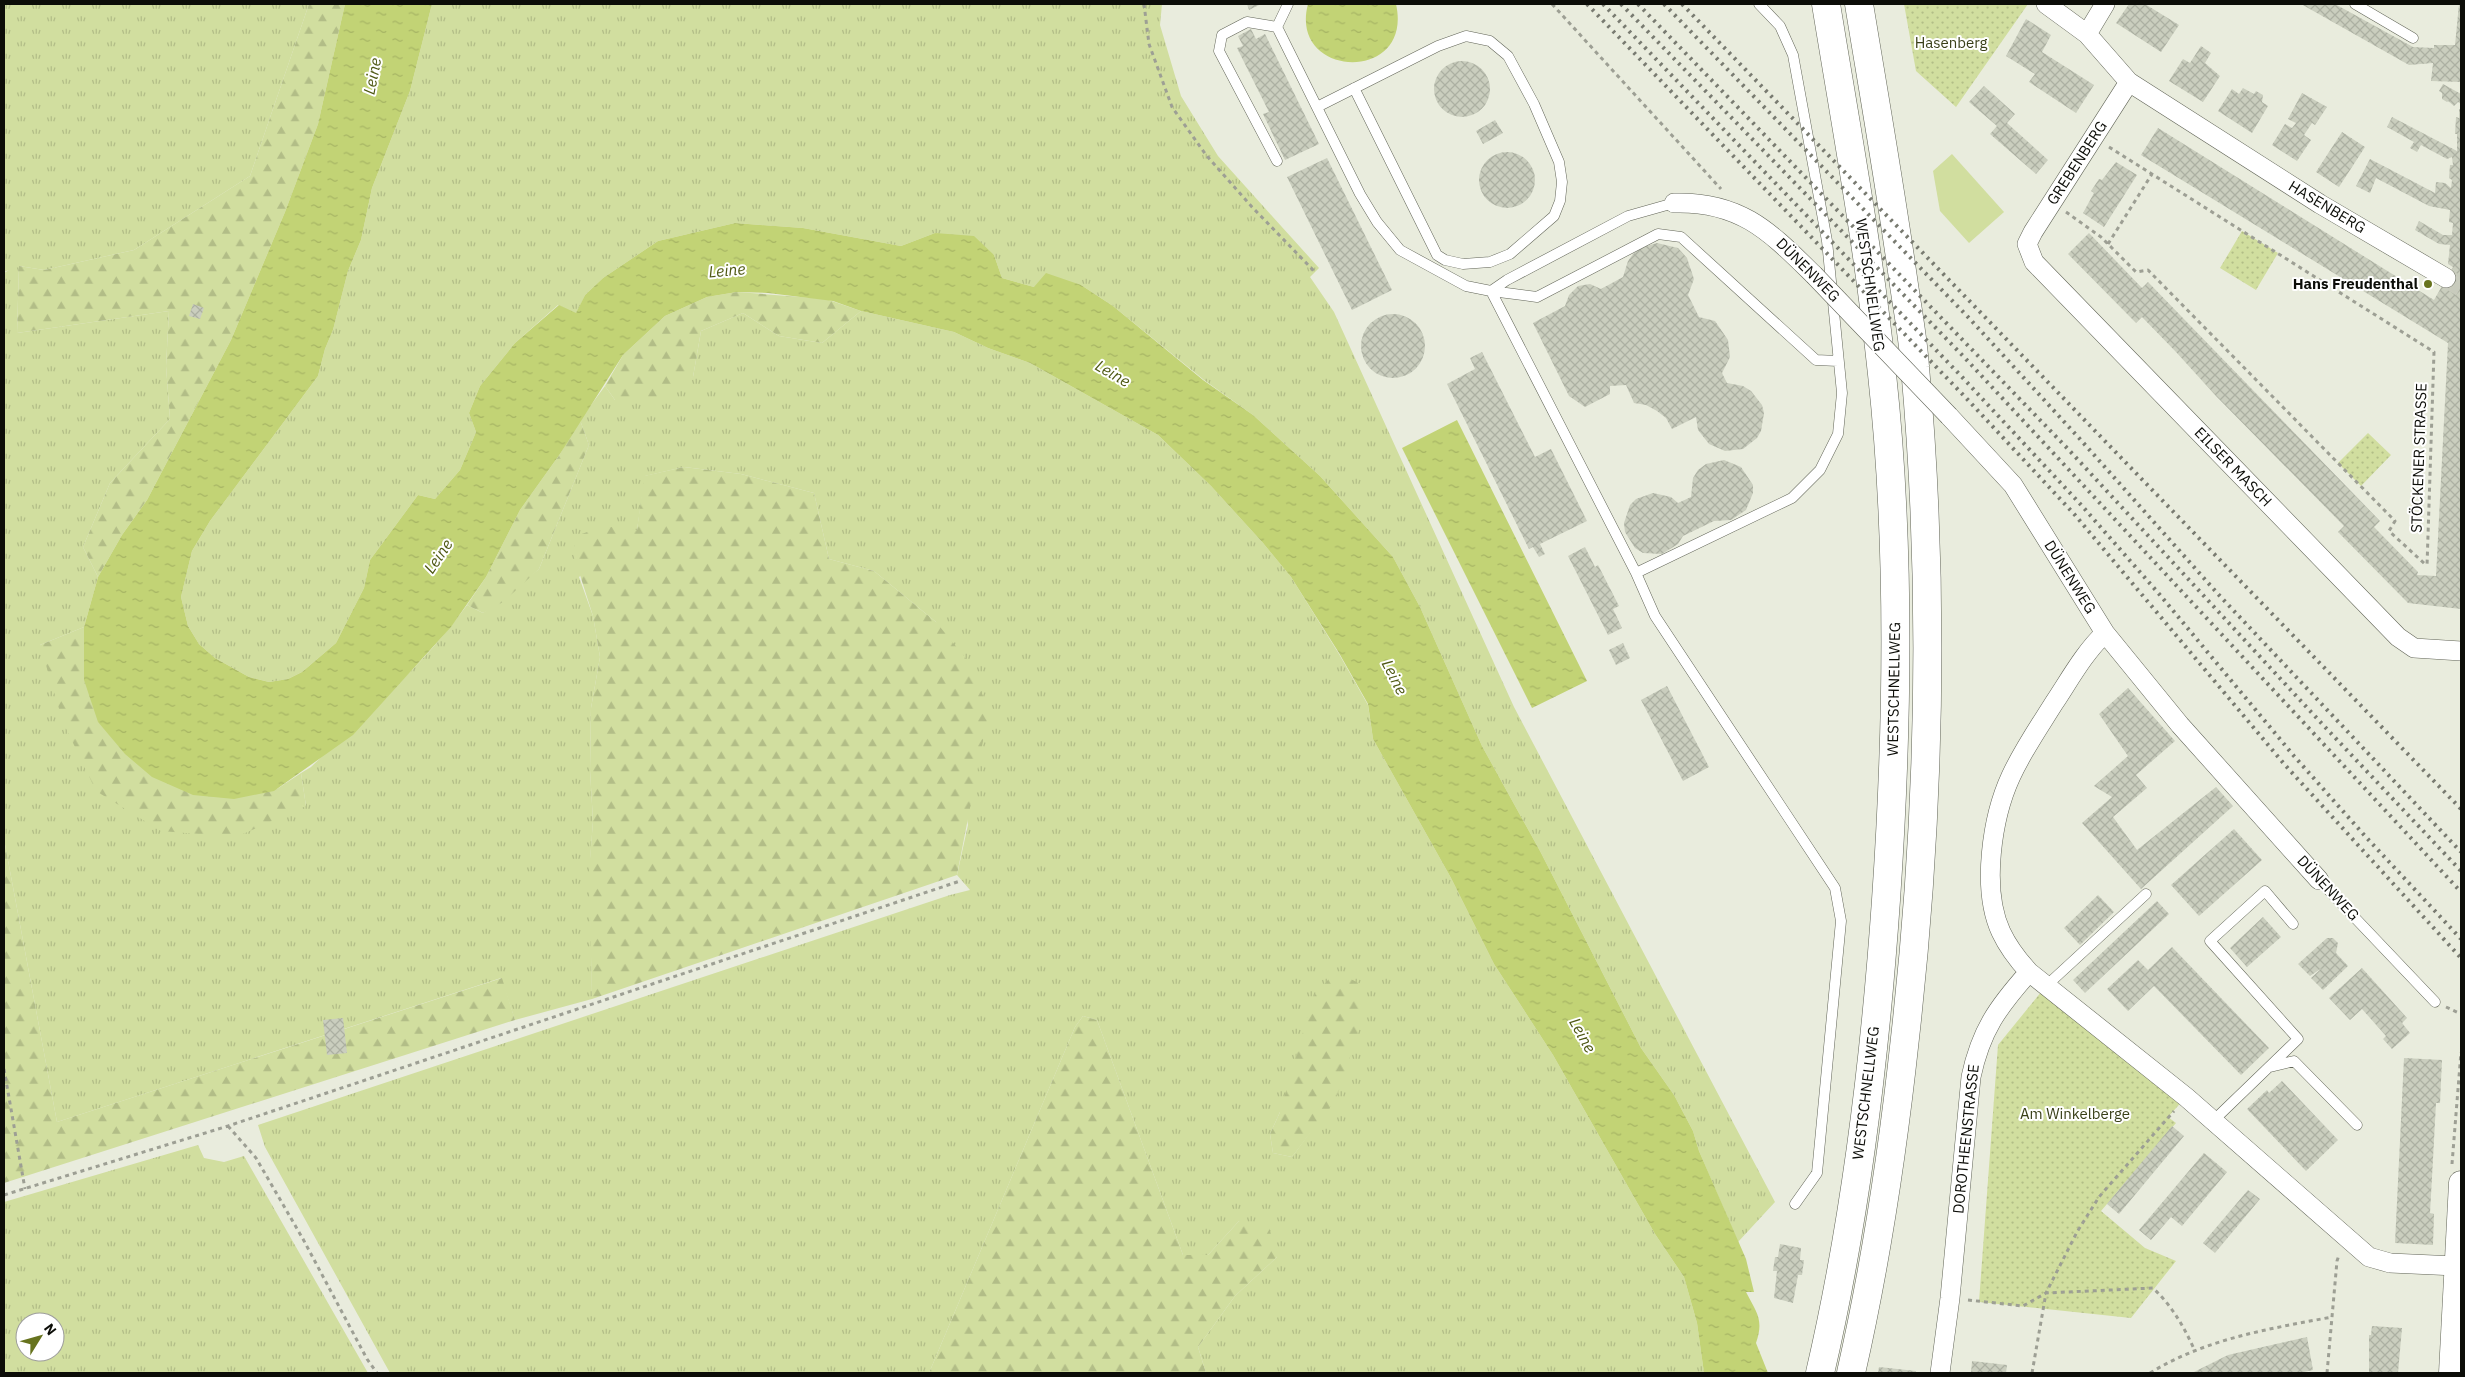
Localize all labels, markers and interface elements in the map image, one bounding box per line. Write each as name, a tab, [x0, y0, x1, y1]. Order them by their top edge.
park label: Hasenberg	[1915, 33, 1987, 52]
water label: Leine	[359, 56, 385, 96]
street label: GREBENBERG	[2042, 117, 2111, 208]
street label: HASENBERG	[2285, 176, 2369, 237]
street label: WESTSCHNELLWEG	[1852, 217, 1889, 353]
street label: DÜNENWEG	[1772, 234, 1844, 306]
water label: Leine	[708, 258, 746, 282]
place label: Hans Freudenthal	[2293, 274, 2418, 293]
marker: Hans Freudenthal	[2422, 278, 2434, 290]
water label: Leine	[1092, 355, 1134, 391]
street label: STÖCKENER STRASSE	[2406, 383, 2431, 533]
street label: EILSER MASCH	[2191, 423, 2276, 510]
water label: Leine	[419, 535, 457, 577]
street label: DÜNENWEG	[2040, 537, 2100, 617]
street label: WESTSCHNELLWEG	[1883, 622, 1904, 756]
water label: Leine	[1378, 656, 1412, 698]
street label: DÜNENWEG	[2293, 851, 2364, 924]
water label: Leine	[1565, 1014, 1601, 1056]
street label: WESTSCHNELLWEG	[1848, 1025, 1883, 1161]
street label: DOROTHEENSTRASSE	[1948, 1063, 1983, 1215]
park label: Am Winkelberge	[2020, 1104, 2130, 1123]
north arrow	[15, 1312, 65, 1362]
text: N	[40, 1320, 61, 1339]

